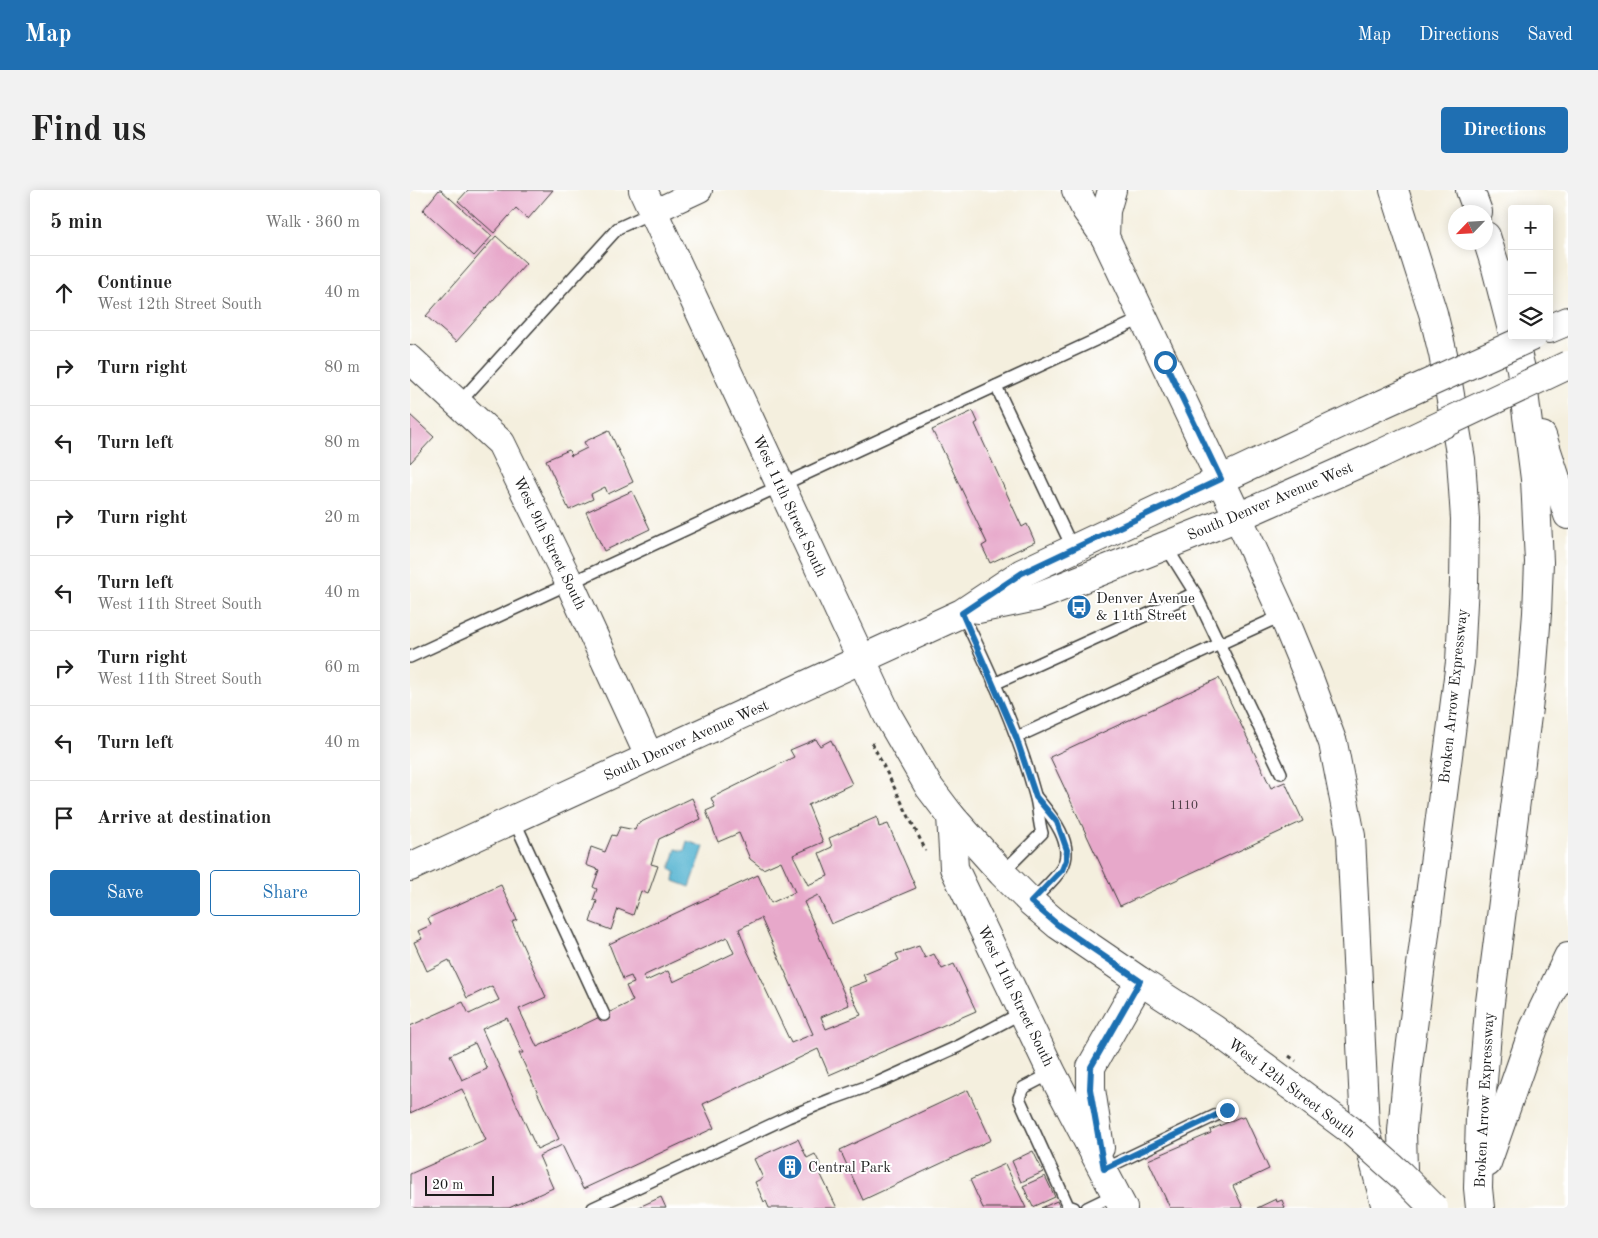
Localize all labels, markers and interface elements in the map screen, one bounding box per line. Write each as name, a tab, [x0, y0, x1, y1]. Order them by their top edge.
text: Map	[25, 23, 72, 47]
text: Map	[1358, 26, 1391, 44]
text: Directions	[1419, 26, 1499, 44]
text: Saved	[1527, 26, 1573, 44]
button: Directions	[1441, 107, 1568, 153]
text: Find us	[30, 113, 146, 148]
north arrow	[1448, 205, 1493, 250]
map controls	[1508, 205, 1553, 340]
button: +	[1508, 205, 1553, 250]
text: 5 min	[50, 212, 103, 233]
text: Walk · 360 m	[265, 215, 360, 231]
button: −	[1508, 250, 1553, 295]
text: Continue	[97, 274, 172, 293]
icon: ahead	[50, 279, 78, 307]
text: 40 m	[324, 285, 360, 301]
button: layers	[1508, 295, 1553, 340]
text: West 12th Street South	[97, 297, 262, 313]
route start	[1154, 351, 1177, 374]
icon: right	[50, 354, 78, 382]
text: Turn right	[97, 359, 187, 378]
text: 80 m	[324, 360, 360, 376]
icon: left	[50, 429, 78, 457]
street label: West 11th Street South	[749, 433, 828, 580]
text: Turn left	[97, 434, 174, 453]
text: 80 m	[324, 435, 360, 451]
street label: South Denver Avenue West	[1185, 461, 1356, 544]
street label: West 9th Street South	[510, 475, 587, 613]
icon: right	[50, 504, 78, 532]
text: Turn right	[97, 509, 187, 528]
text: 20 m	[324, 510, 360, 526]
text: Turn left	[97, 574, 174, 593]
icon: left	[50, 579, 78, 607]
text: 40 m	[324, 585, 360, 601]
place label: Denver Avenue & 11th Street	[1096, 592, 1195, 624]
bus stop icon: Denver Avenue & 11th Street	[1066, 594, 1092, 620]
text: West 11th Street South	[97, 597, 262, 613]
street label: Broken Arrow Expressway	[1438, 608, 1471, 784]
text: Turn right	[97, 649, 187, 668]
icon: right	[50, 654, 78, 682]
text: 60 m	[324, 660, 360, 676]
text: West 11th Street South	[97, 672, 262, 688]
street label: South Denver Avenue West	[602, 698, 771, 785]
icon: left	[50, 729, 78, 757]
text: Turn left	[97, 734, 174, 753]
text: 40 m	[324, 735, 360, 751]
house number: 1110	[1170, 800, 1198, 812]
icon: arrive	[50, 804, 78, 832]
text: Arrive at destination	[97, 809, 271, 828]
button: Save	[50, 870, 200, 916]
button: Share	[210, 870, 360, 916]
street label: West 11th Street South	[974, 924, 1055, 1069]
street label: Broken Arrow Expressway	[1473, 1012, 1498, 1188]
street label: West 12th Street South	[1225, 1037, 1357, 1142]
route end	[1216, 1099, 1239, 1122]
building icon: Central Park	[777, 1154, 803, 1180]
place label: Central Park	[808, 1161, 891, 1176]
scale bar	[425, 1173, 494, 1196]
text: 20 m	[432, 1178, 463, 1192]

